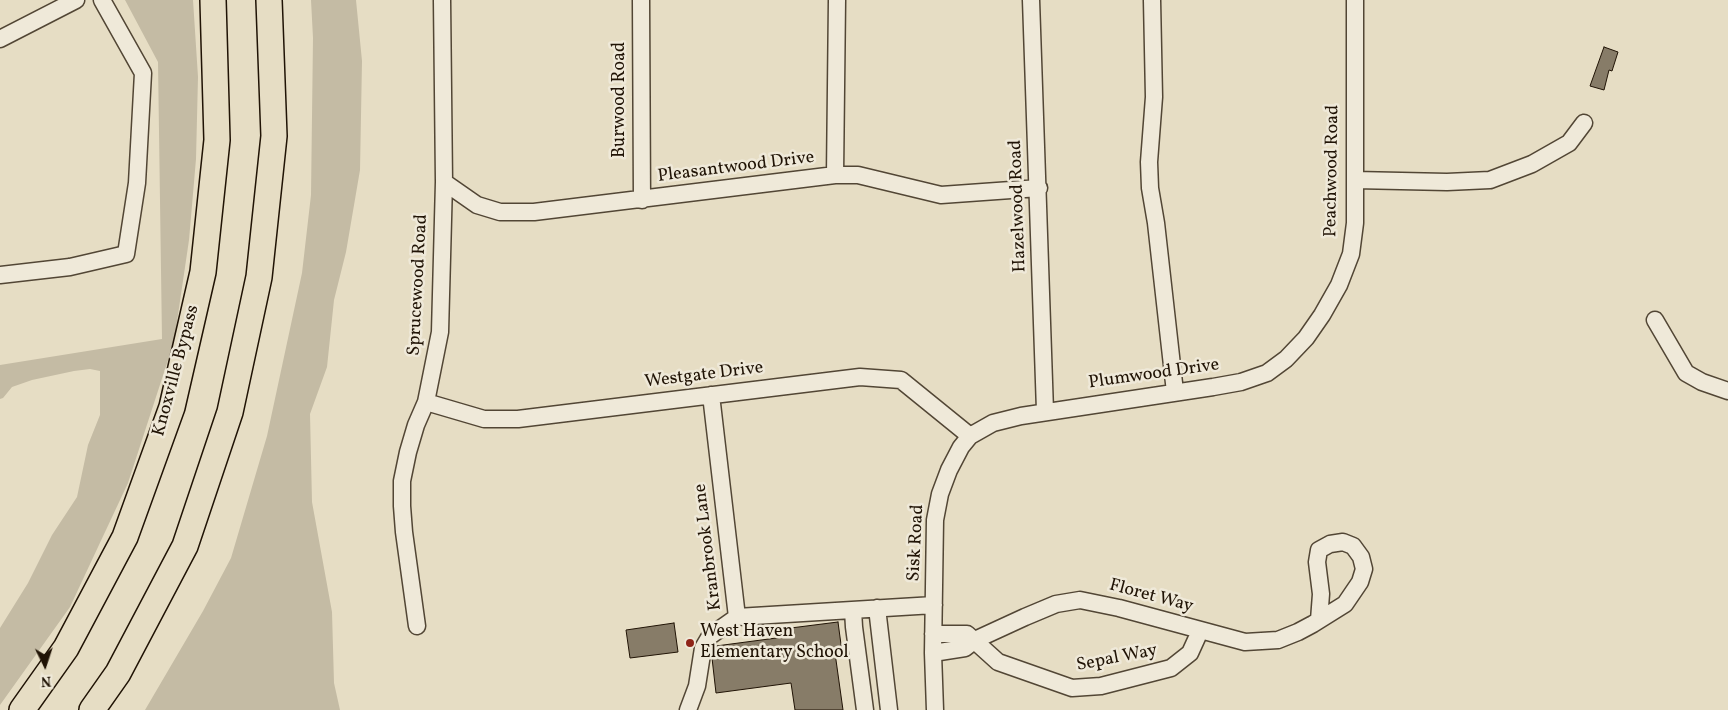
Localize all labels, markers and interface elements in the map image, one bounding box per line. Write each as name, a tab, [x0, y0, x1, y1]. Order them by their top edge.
street label: Burwood Road	[610, 42, 632, 158]
street label: Peachwood Road	[1321, 105, 1345, 237]
street label: Hazelwood Road	[1006, 139, 1032, 273]
street label: Pleasantwood Drive	[656, 148, 816, 188]
street label: Sprucewood Road	[405, 214, 433, 356]
street label: Knoxville Bypass	[149, 303, 205, 439]
street label: Plumwood Drive	[1087, 355, 1221, 395]
street label: Westgate Drive	[643, 358, 765, 394]
street label: Kranbrook Lane	[691, 482, 727, 612]
street label: Sisk Road	[904, 504, 930, 582]
street label: Floret Way	[1107, 575, 1195, 619]
place label: West Haven Elementary School	[700, 622, 849, 664]
marker: West Haven Elementary School	[684, 637, 696, 649]
north arrow	[20, 640, 70, 690]
street label: Sepal Way	[1075, 641, 1159, 677]
text: N	[40, 671, 52, 690]

